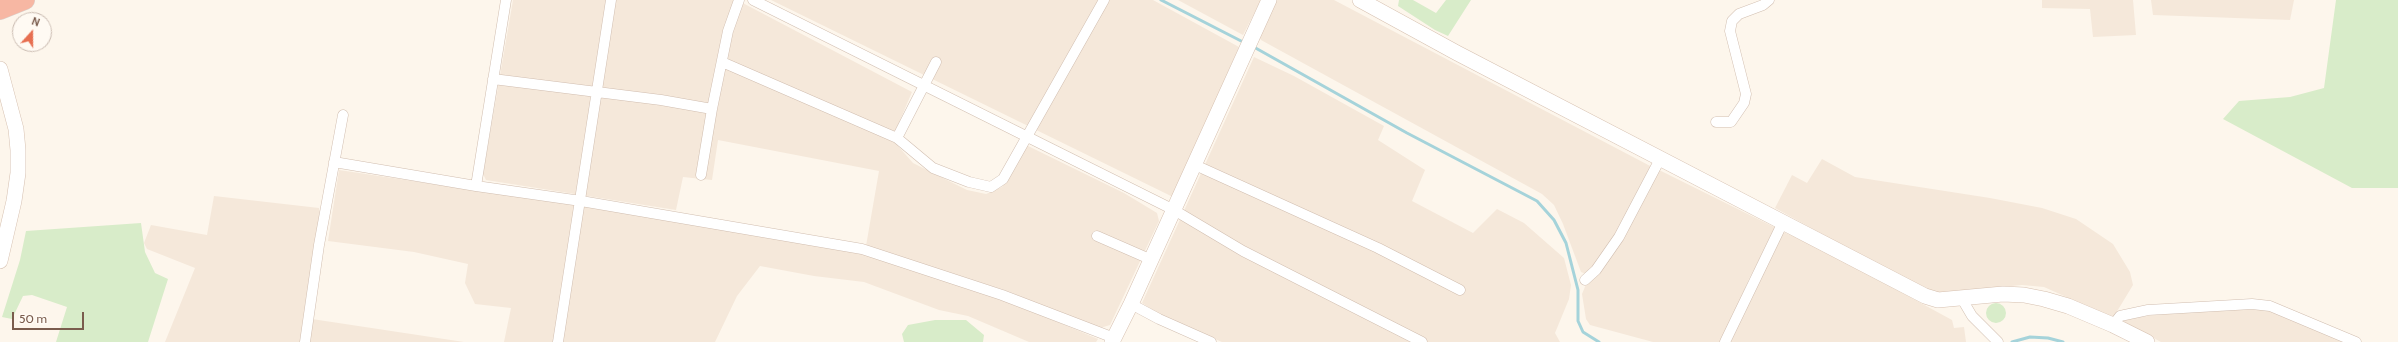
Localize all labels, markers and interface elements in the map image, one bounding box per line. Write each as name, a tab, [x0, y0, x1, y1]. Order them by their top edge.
north arrow	[12, 12, 52, 52]
text: N	[30, 14, 42, 30]
scale bar	[14, 304, 86, 330]
text: 50 m	[19, 311, 47, 326]

